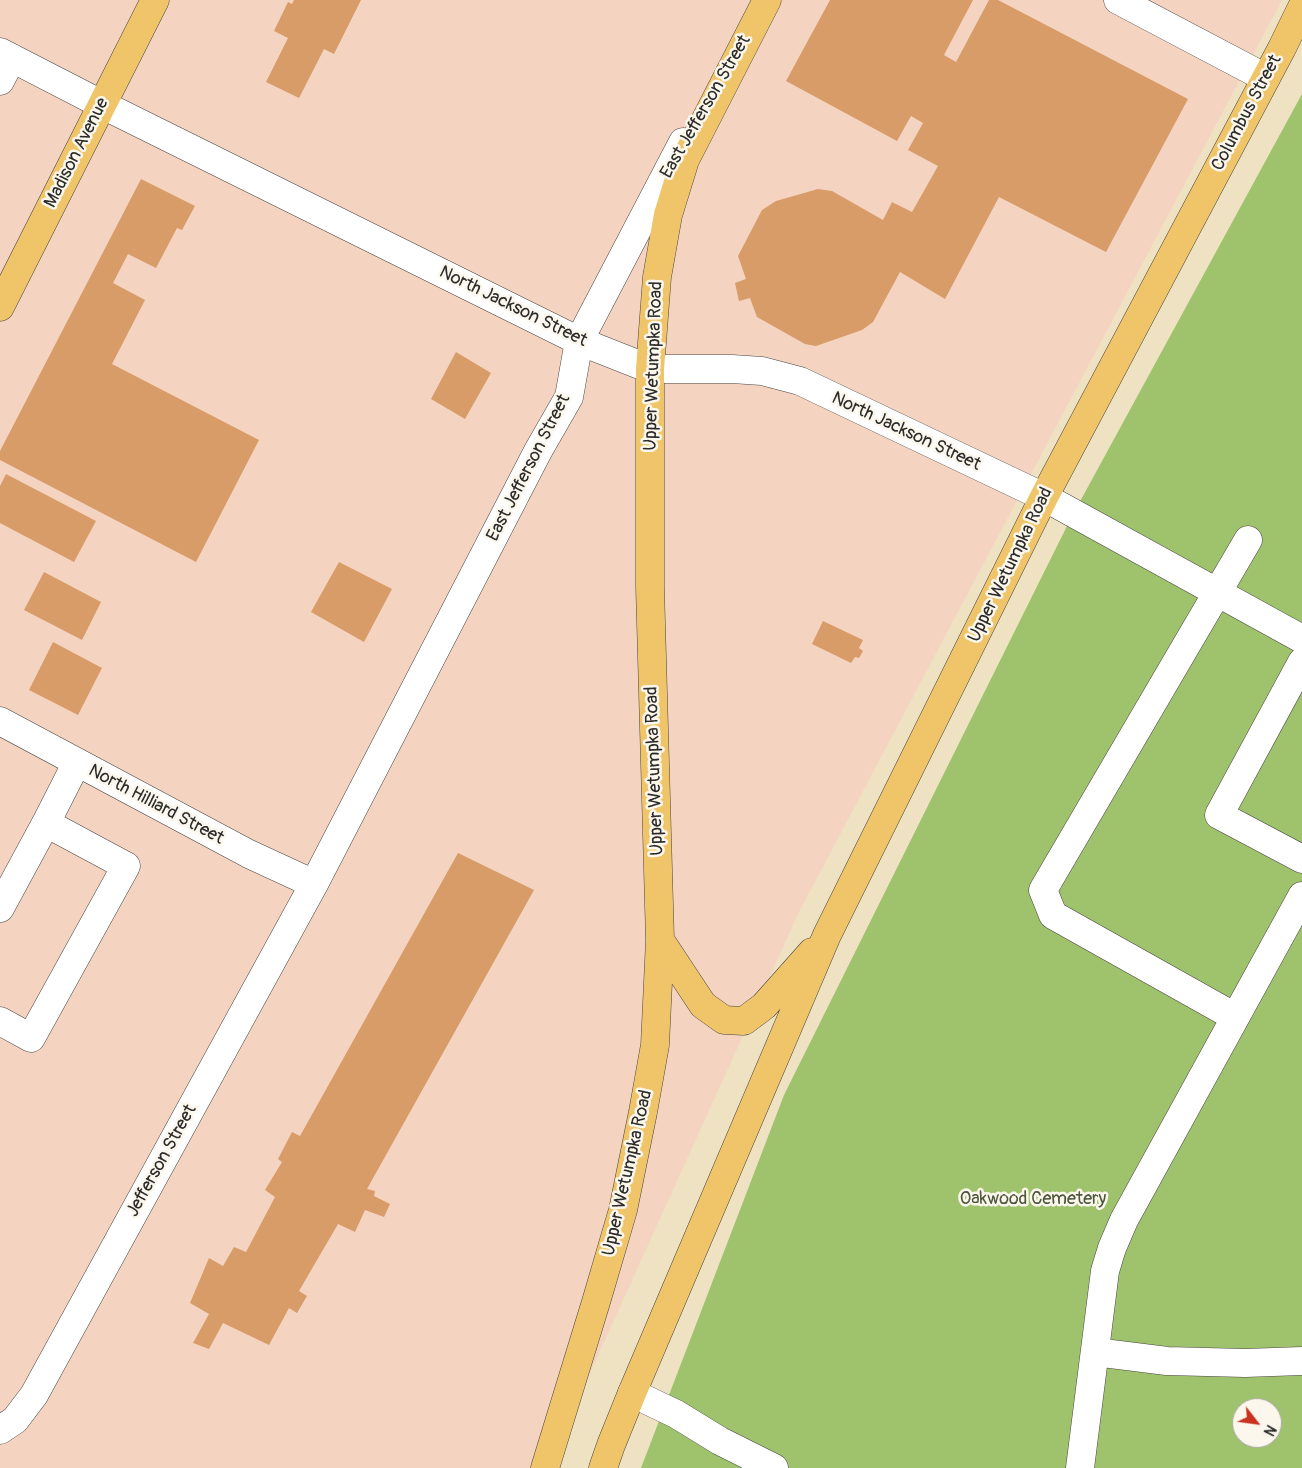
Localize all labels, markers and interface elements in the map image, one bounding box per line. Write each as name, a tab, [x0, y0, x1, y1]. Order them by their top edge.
street label: East Jefferson Street	[656, 31, 756, 183]
street label: Columbus Street	[1207, 51, 1287, 175]
street label: Madison Avenue	[40, 94, 114, 212]
street label: North Jackson Street	[435, 262, 591, 352]
street label: Upper Wetumpka Road	[640, 281, 668, 451]
street label: North Jackson Street	[828, 388, 984, 476]
street label: East Jefferson Street	[483, 391, 575, 545]
street label: Upper Wetumpka Road	[964, 484, 1058, 646]
street label: Upper Wetumpka Road	[641, 686, 669, 856]
street label: North Hilliard Street	[85, 760, 227, 850]
street label: Upper Wetumpka Road	[598, 1088, 658, 1258]
street label: Jefferson Street	[122, 1101, 202, 1221]
park label: Oakwood Cemetery	[960, 1188, 1106, 1210]
north arrow	[1232, 1398, 1282, 1448]
text: N	[1260, 1422, 1279, 1439]

